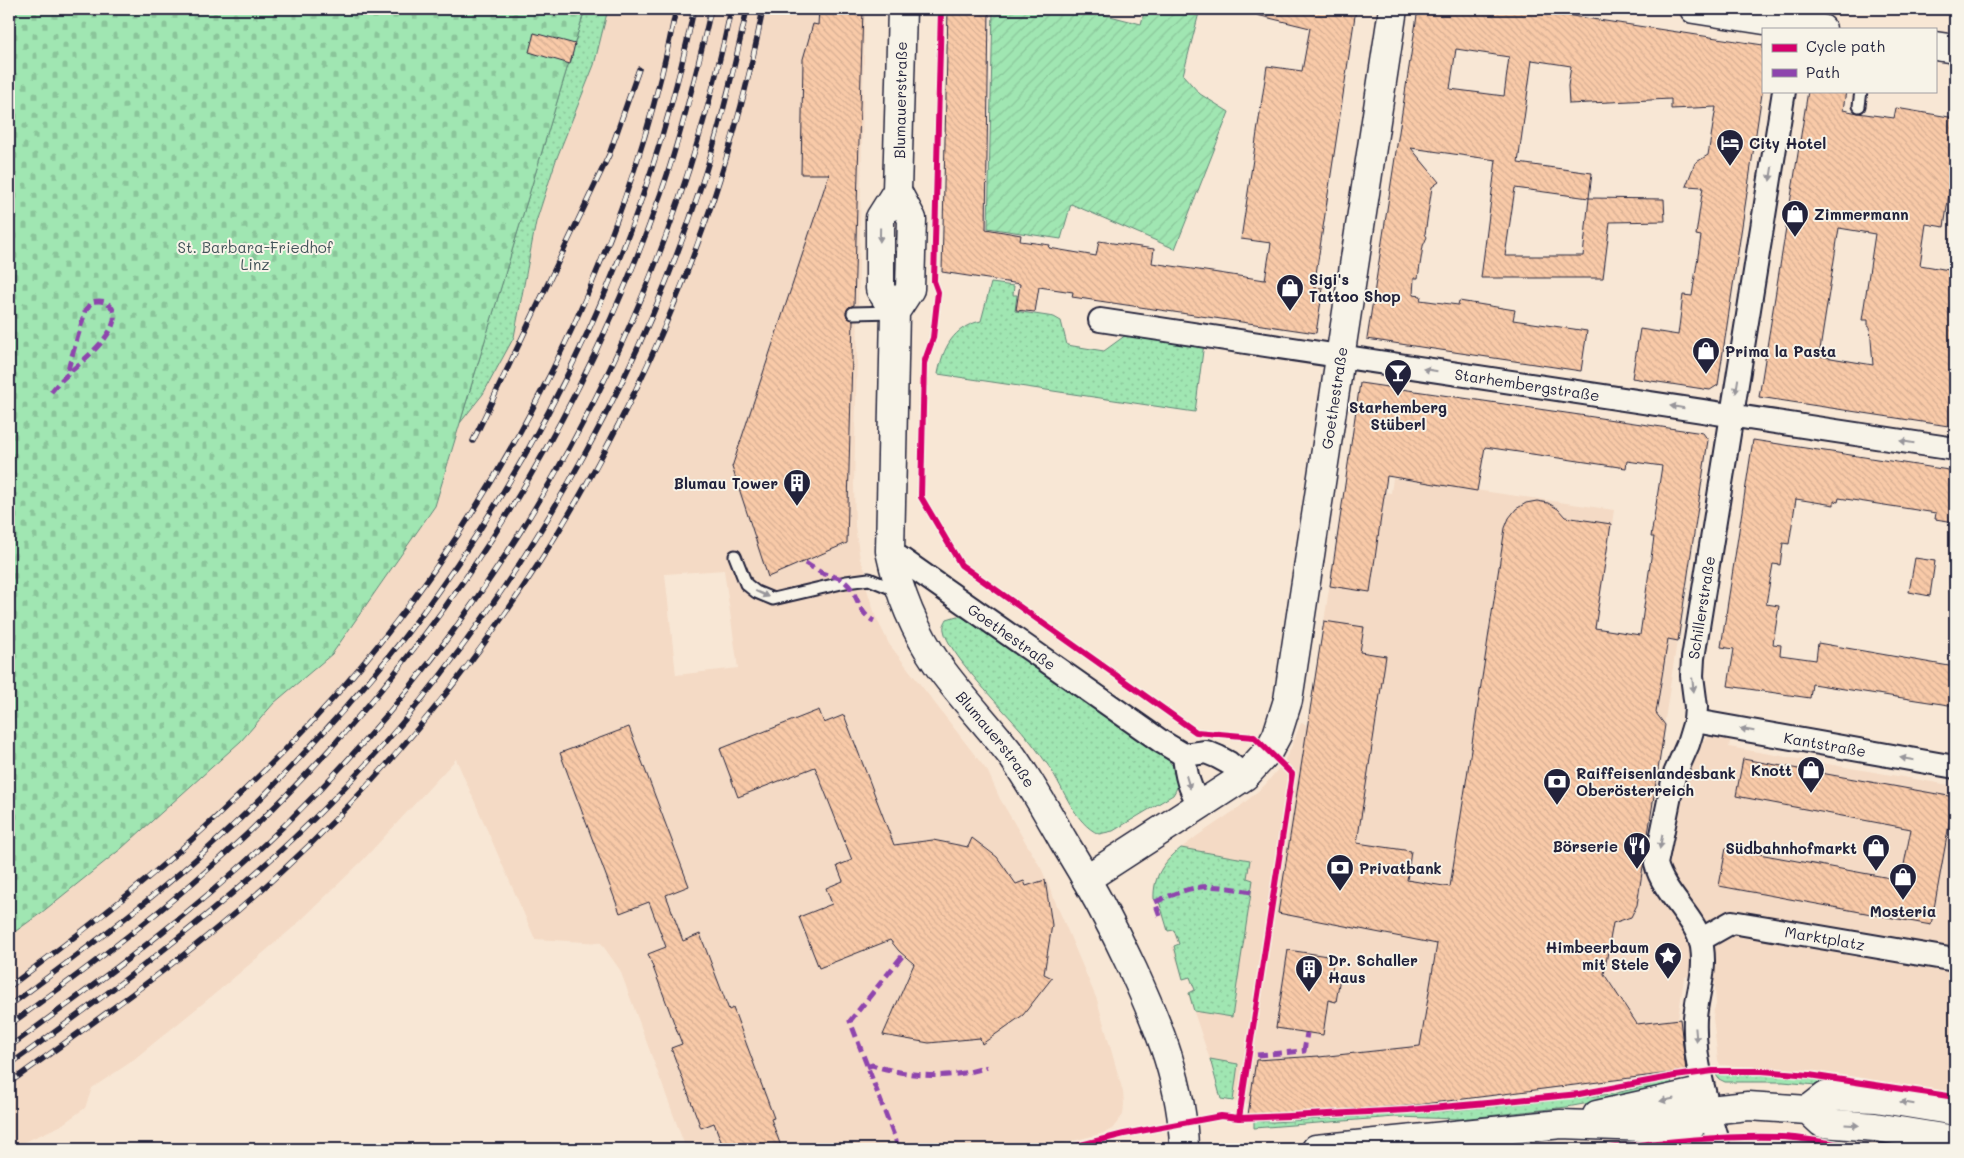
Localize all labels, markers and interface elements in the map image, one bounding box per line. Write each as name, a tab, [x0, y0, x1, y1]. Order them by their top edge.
legend	[1762, 28, 1936, 92]
text: Cycle path	[1806, 36, 1885, 56]
street label: Blumauerstraße	[889, 41, 911, 159]
text: Path	[1806, 62, 1840, 82]
hotel icon: City Hotel	[1715, 128, 1745, 167]
place label: City Hotel	[1749, 133, 1826, 153]
one-way arrow	[1766, 166, 1774, 182]
shop icon: Zimmermann	[1780, 199, 1810, 238]
place label: Zimmermann	[1814, 204, 1909, 224]
one-way arrow	[876, 227, 884, 243]
park label: St. Barbara-Friedhof Linz	[177, 237, 334, 274]
place label: Sigi's Tattoo Shop	[1309, 269, 1401, 306]
shop icon: Sigi's Tattoo Shop	[1275, 273, 1305, 312]
shop icon: Prima la Pasta	[1691, 336, 1721, 375]
place label: Prima la Pasta	[1725, 341, 1836, 361]
street label: Goethestraße	[1316, 345, 1352, 451]
bar icon: Starhemberg Stüberl	[1383, 358, 1413, 397]
street label: Starhembergstraße	[1453, 364, 1601, 405]
one-way arrow	[1422, 365, 1438, 373]
one-way arrow	[1732, 379, 1740, 395]
place label: Starhemberg Stüberl	[1349, 397, 1447, 434]
one-way arrow	[1669, 403, 1685, 411]
one-way arrow	[1899, 437, 1915, 445]
building icon: Blumau Tower	[782, 468, 812, 507]
place label: Blumau Tower	[674, 473, 778, 493]
street label: Schillerstraße	[1683, 555, 1719, 661]
one-way arrow	[755, 591, 769, 599]
street label: Goethestraße	[964, 599, 1060, 674]
one-way arrow	[1689, 677, 1697, 693]
street label: Blumauerstraße	[952, 687, 1040, 791]
one-way arrow	[1739, 726, 1755, 734]
street label: Kantstraße	[1782, 727, 1868, 761]
one-way arrow	[1899, 754, 1915, 762]
shop icon: Knott	[1796, 755, 1826, 794]
place label: Knott	[1751, 760, 1792, 780]
place label: Raiffeisenlandesbank Oberösterreich	[1576, 763, 1736, 800]
bank icon: Raiffeisenlandesbank Oberösterreich	[1542, 767, 1572, 806]
one-way arrow	[1185, 774, 1193, 789]
restaurant icon: Börserie	[1622, 831, 1652, 870]
shop icon: Südbahnhofmarkt	[1861, 833, 1891, 872]
one-way arrow	[1656, 834, 1664, 850]
place label: Börserie	[1553, 836, 1618, 856]
place label: Südbahnhofmarkt	[1726, 838, 1857, 858]
bank icon: Privatbank	[1325, 853, 1355, 892]
place label: Privatbank	[1359, 858, 1442, 878]
shop icon: Mosteria	[1888, 862, 1918, 901]
place label: Mosteria	[1870, 901, 1936, 921]
street label: Marktplatz	[1783, 921, 1866, 954]
place label: Himbeerbaum mit Stele	[1545, 937, 1649, 974]
place icon: Himbeerbaum mit Stele	[1653, 941, 1683, 980]
place label: Dr. Schaller Haus	[1328, 950, 1418, 987]
building icon: Dr. Schaller Haus	[1294, 954, 1324, 993]
one-way arrow	[1693, 1028, 1701, 1044]
one-way arrow	[1658, 1096, 1674, 1104]
one-way arrow	[1899, 1099, 1915, 1107]
one-way arrow	[1844, 1121, 1860, 1129]

